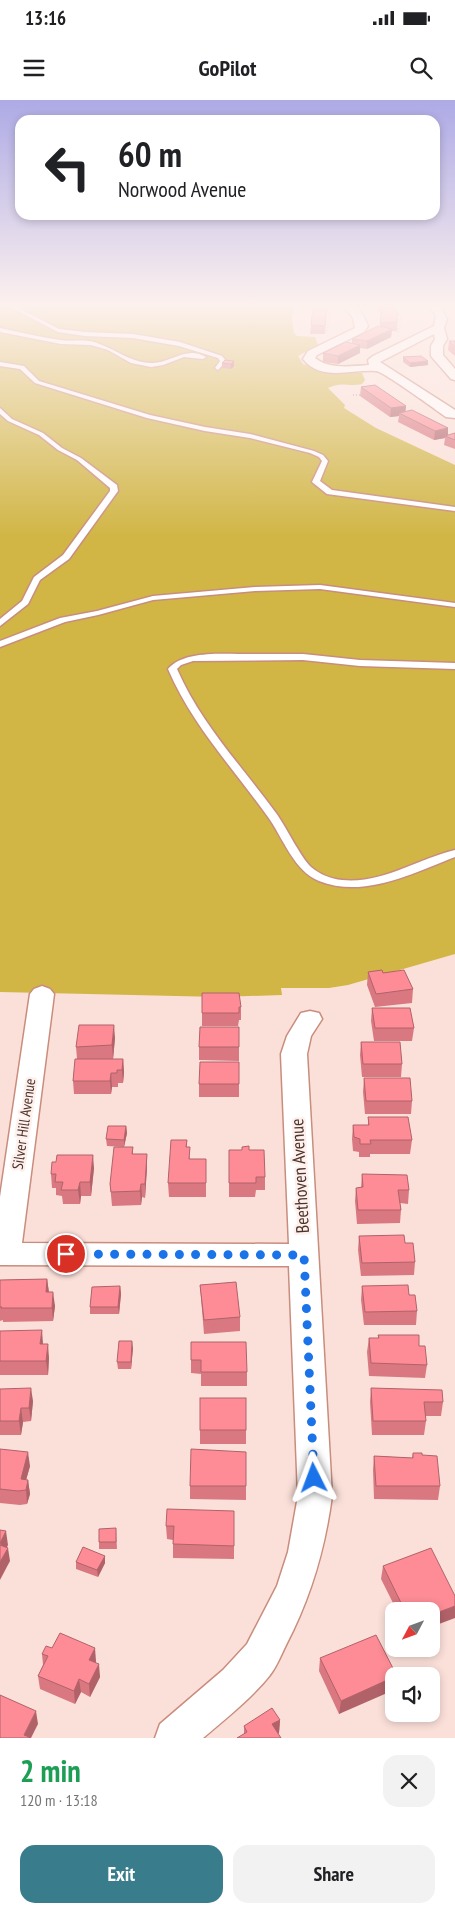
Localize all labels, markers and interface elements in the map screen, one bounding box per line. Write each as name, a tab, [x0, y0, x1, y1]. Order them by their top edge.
text: 13:16	[25, 6, 66, 30]
icon: menu	[20, 54, 48, 82]
text: GoPilot	[199, 54, 256, 82]
icon: search	[407, 54, 435, 82]
text: 60 m	[118, 131, 182, 177]
icon: left	[35, 135, 100, 200]
text: Norwood Avenue	[118, 175, 246, 203]
street label: Silver Hill Avenue	[8, 1077, 39, 1171]
street label: Beethoven Avenue	[285, 1118, 314, 1234]
pin	[45, 1233, 87, 1275]
icon: arrive	[52, 1240, 80, 1268]
position arrow	[287, 1451, 339, 1503]
north arrow	[385, 1602, 440, 1658]
map controls	[385, 1602, 440, 1722]
button: sound	[385, 1667, 440, 1722]
text: 2 min	[20, 1751, 81, 1790]
button: close	[383, 1755, 435, 1807]
text: 120 m · 13:18	[20, 1790, 98, 1810]
button: Exit	[20, 1845, 223, 1903]
button: Share	[233, 1845, 435, 1903]

